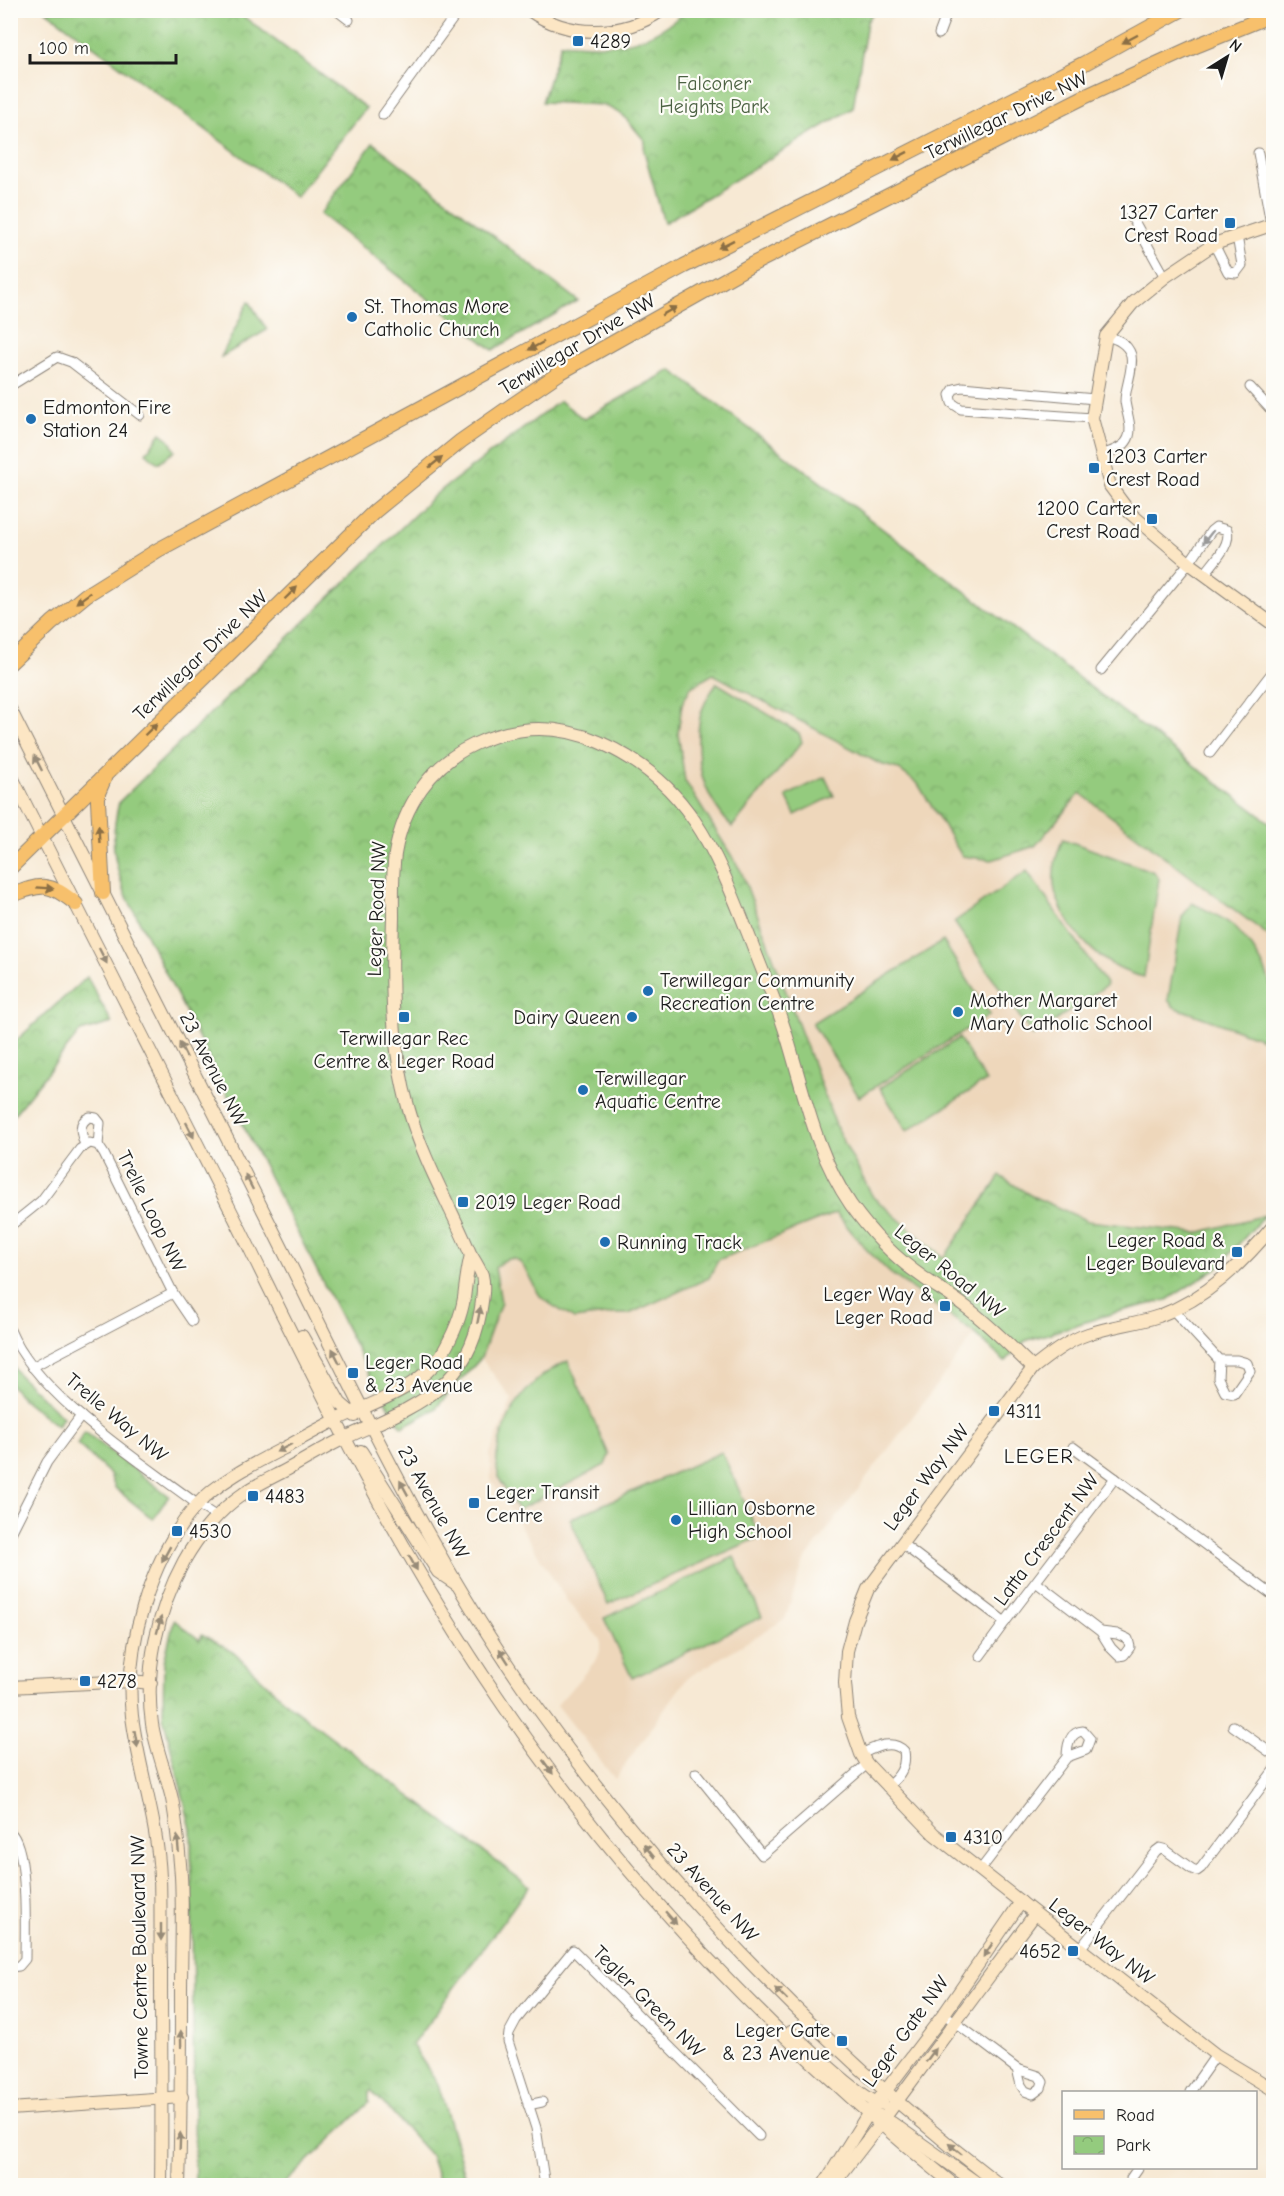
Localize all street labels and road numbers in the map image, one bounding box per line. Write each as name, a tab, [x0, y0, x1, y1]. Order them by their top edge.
street label: Terwillegar Drive NW	[921, 66, 1092, 165]
street label: Terwillegar Drive NW	[495, 288, 660, 400]
street label: Terwillegar Drive NW	[128, 585, 273, 725]
street label: Leger Road NW	[363, 840, 390, 977]
street label: 23 Avenue NW	[175, 1008, 253, 1131]
street label: Trelle Loop NW	[112, 1147, 191, 1276]
street label: Leger Road NW	[890, 1220, 1010, 1323]
street label: Trelle Way NW	[61, 1368, 173, 1467]
street label: Leger Way NW	[879, 1419, 974, 1535]
street label: 23 Avenue NW	[393, 1442, 474, 1563]
street label: Latta Crescent NW	[989, 1468, 1104, 1610]
street label: Towne Centre Boulevard NW	[126, 1835, 153, 2079]
street label: 23 Avenue NW	[662, 1838, 764, 1947]
street label: Leger Way NW	[1044, 1893, 1159, 1990]
street label: Tegler Green NW	[588, 1941, 710, 2063]
street label: Leger Gate NW	[857, 1971, 954, 2091]

